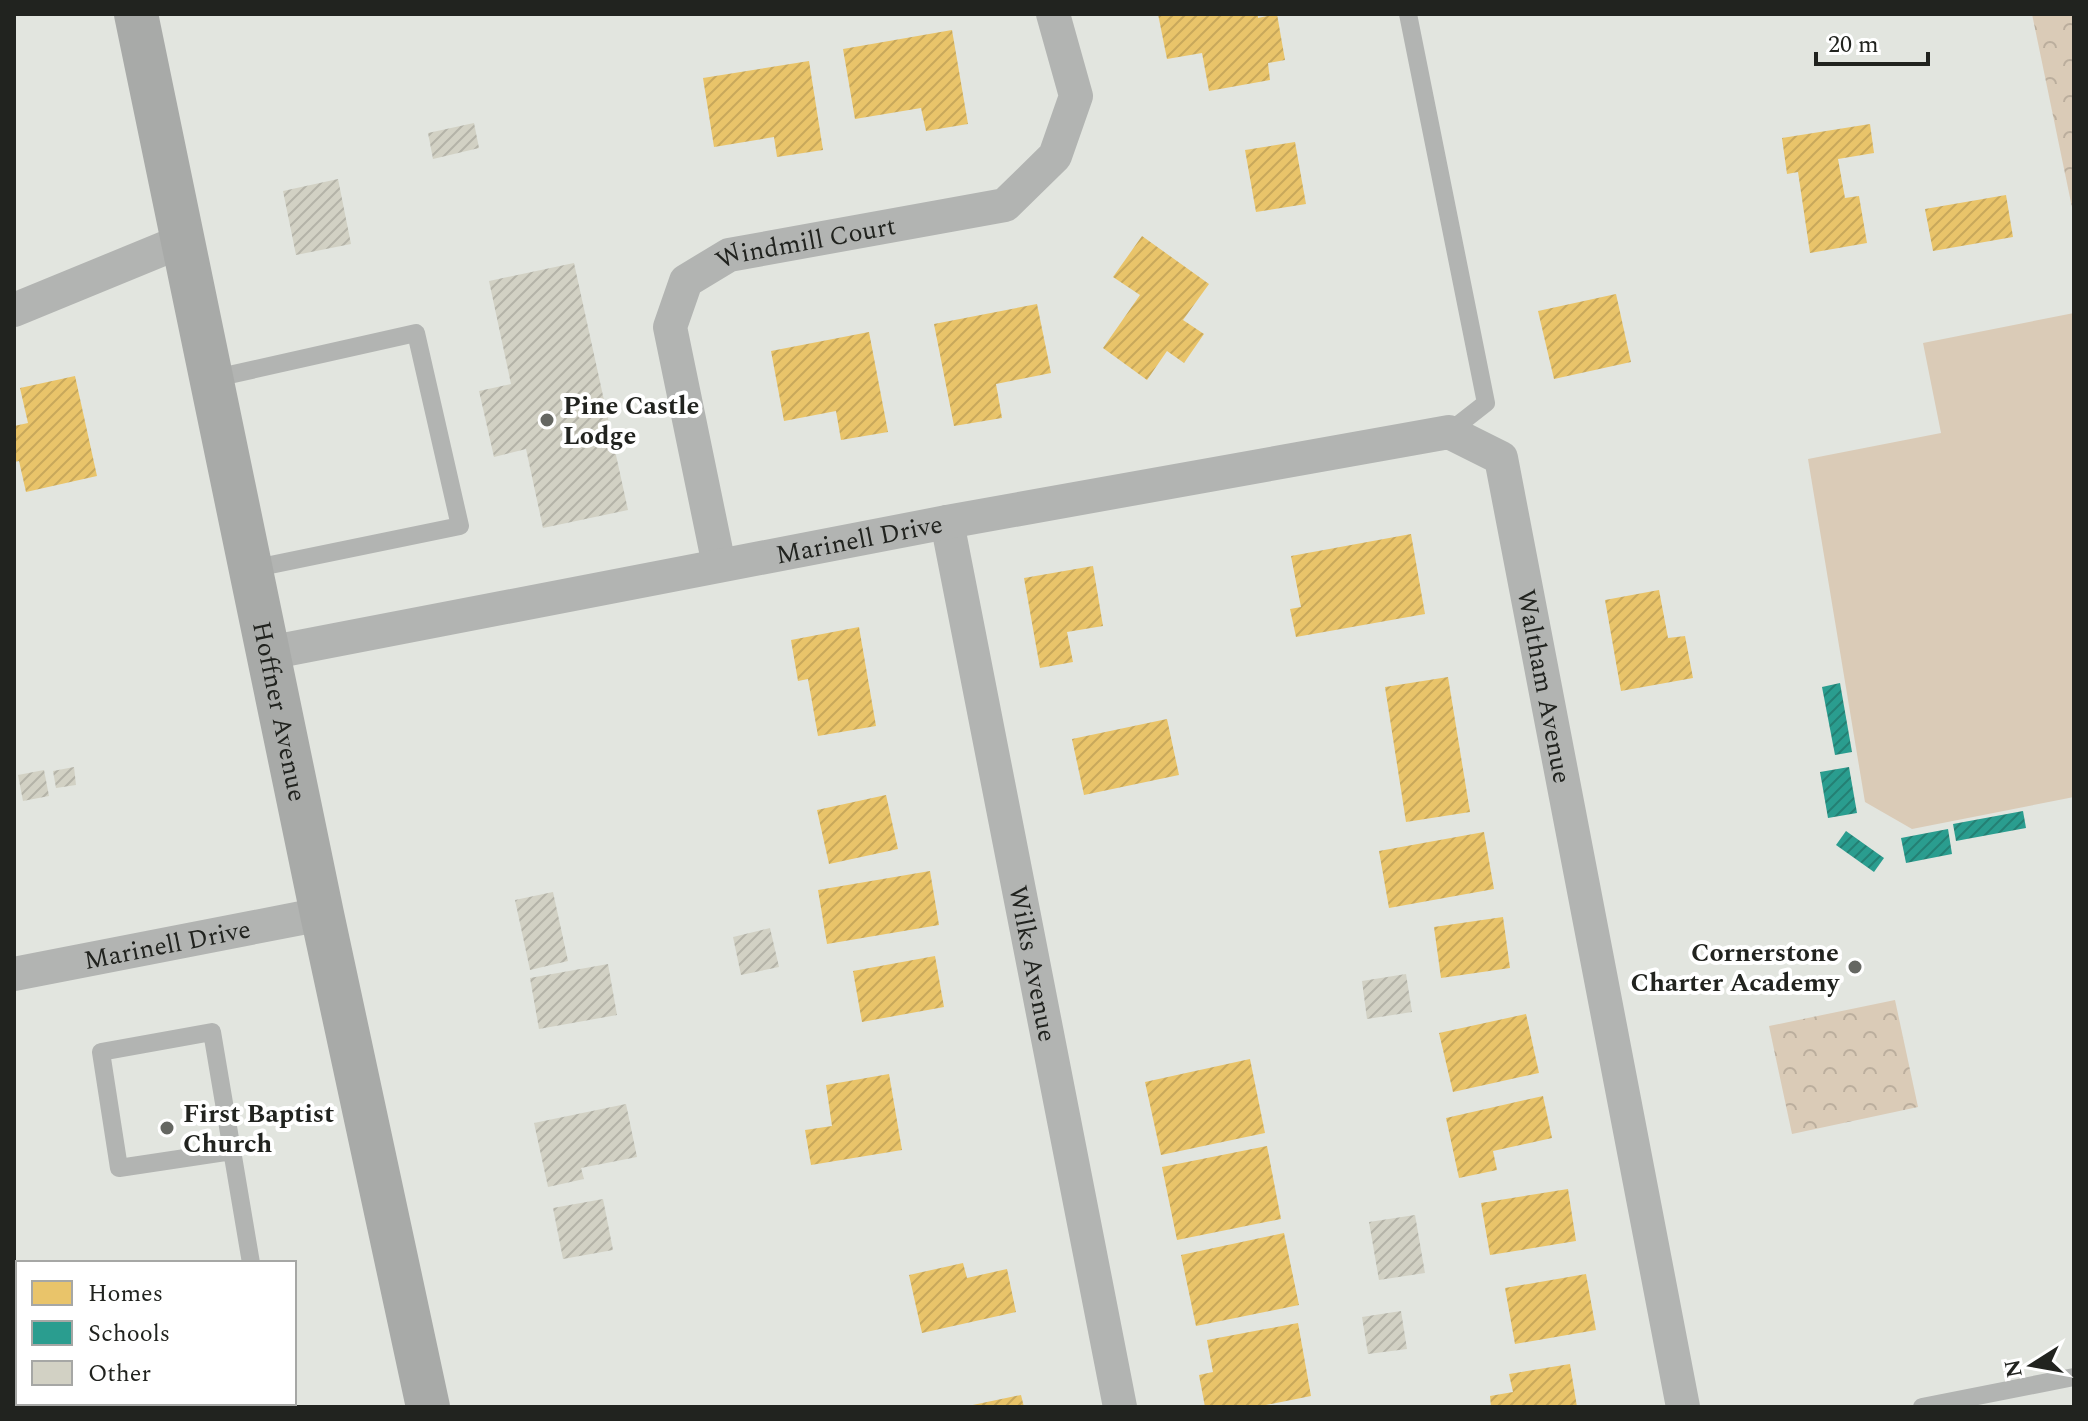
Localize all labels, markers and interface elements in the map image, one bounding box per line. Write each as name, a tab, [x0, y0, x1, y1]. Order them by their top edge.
scale bar	[1816, 16, 1928, 66]
text: 20 m	[1828, 27, 1879, 63]
street label: Windmill Court	[708, 206, 899, 280]
place label: Pine Castle Lodge	[563, 386, 699, 456]
marker: Pine Castle Lodge	[538, 411, 556, 429]
street label: Marinell Drive	[772, 504, 946, 576]
street label: Waltham Avenue	[1506, 586, 1582, 787]
street label: Hoffner Avenue	[241, 618, 317, 805]
street label: Wilks Avenue	[998, 882, 1067, 1046]
street label: Marinell Drive	[80, 909, 254, 981]
place label: Cornerstone Charter Academy	[1630, 933, 1841, 1003]
marker: Cornerstone Charter Academy	[1846, 958, 1864, 976]
place label: First Baptist Church	[183, 1094, 334, 1164]
marker: First Baptist Church	[158, 1119, 176, 1137]
legend	[16, 1261, 296, 1405]
text: Homes	[88, 1276, 163, 1312]
text: Schools	[88, 1316, 170, 1352]
north arrow	[1992, 1325, 2072, 1405]
text: Other	[88, 1356, 151, 1392]
text: N	[1996, 1357, 2032, 1380]

